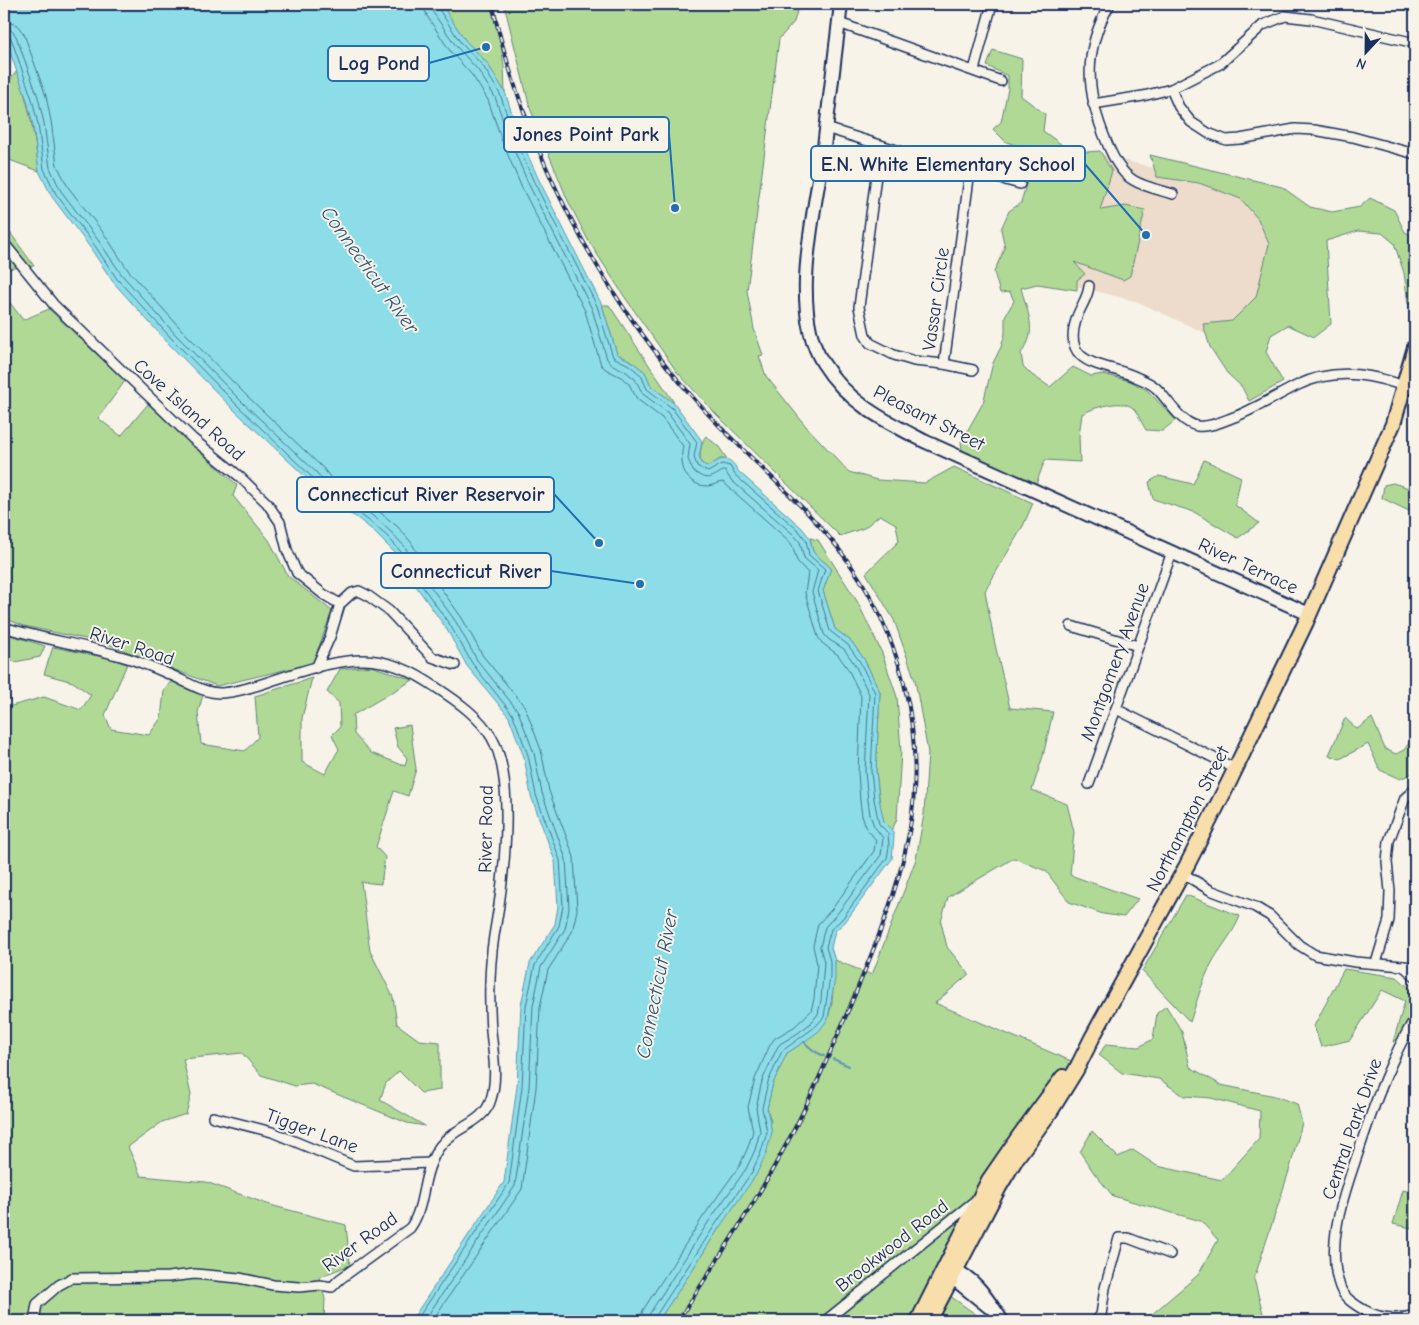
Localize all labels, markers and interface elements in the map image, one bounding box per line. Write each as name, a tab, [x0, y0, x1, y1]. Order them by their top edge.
north arrow	[1342, 28, 1392, 78]
callout: Log Pond	[328, 46, 429, 81]
text: Log Pond	[338, 52, 420, 75]
text: N	[1354, 54, 1369, 73]
callout: Jones Point Park	[504, 117, 669, 152]
text: Jones Point Park	[513, 123, 659, 146]
callout: E.N. White Elementary School	[811, 146, 1085, 181]
text: E.N. White Elementary School	[821, 153, 1075, 176]
water label: Connecticut River	[316, 202, 424, 339]
street label: Vassar Circle	[918, 246, 954, 352]
street label: Cove Island Road	[129, 354, 249, 466]
street label: Pleasant Street	[870, 381, 989, 456]
callout: Connecticut River Reservoir	[297, 477, 554, 512]
text: Connecticut River Reservoir	[307, 483, 545, 506]
street label: River Terrace	[1195, 533, 1301, 599]
callout: Connecticut River	[381, 553, 551, 588]
text: Connecticut River	[391, 560, 541, 583]
street label: Montgomery Avenue	[1076, 580, 1154, 744]
street label: River Road	[87, 622, 177, 670]
street label: Northampton Street	[1142, 742, 1234, 896]
street label: River Road	[474, 785, 498, 873]
water label: Connecticut River	[631, 906, 683, 1061]
street label: Central Park Drive	[1317, 1055, 1387, 1203]
street label: Tigger Lane	[263, 1104, 361, 1158]
street label: Brookwood Road	[831, 1195, 953, 1297]
street label: River Road	[318, 1207, 402, 1277]

